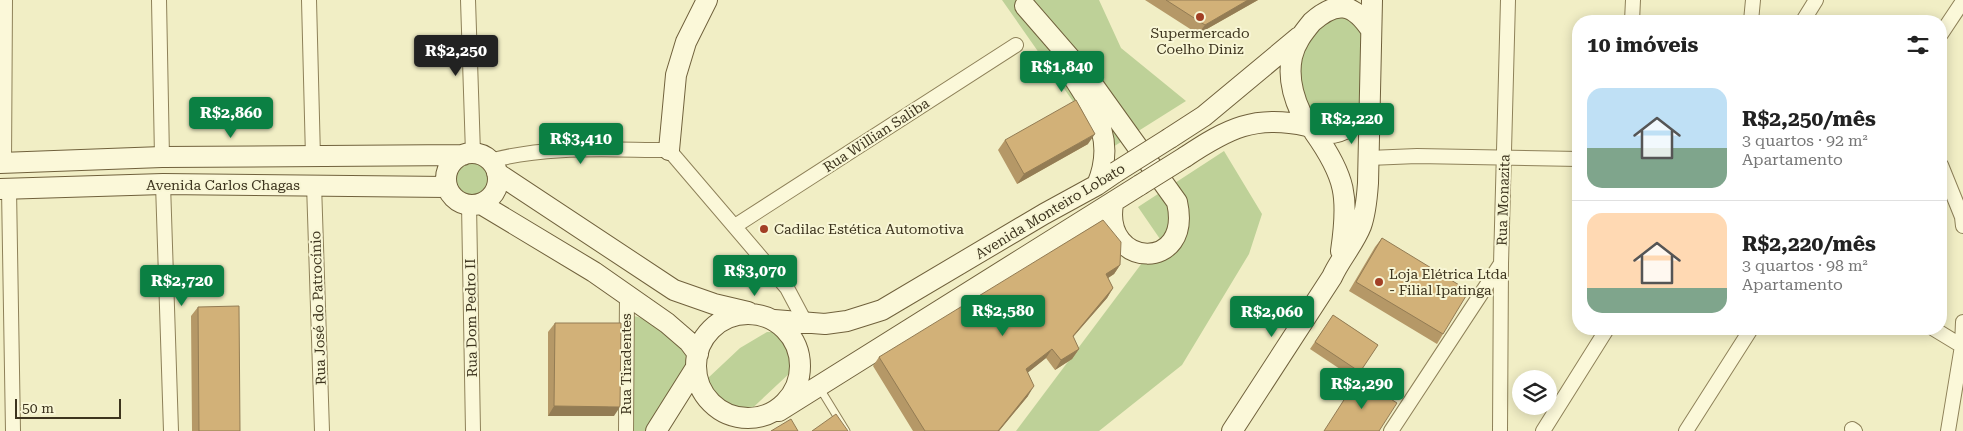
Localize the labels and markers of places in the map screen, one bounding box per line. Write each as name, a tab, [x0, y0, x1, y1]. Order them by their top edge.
marker: Supermercado Coelho Diniz	[1194, 11, 1206, 23]
place label: Supermercado Coelho Diniz	[1151, 25, 1249, 57]
pin: R$2,250	[410, 34, 502, 77]
pin: R$1,840	[1016, 51, 1108, 93]
pin: R$2,860	[185, 96, 277, 139]
pin: R$2,220	[1306, 102, 1398, 145]
pin: R$3,410	[535, 122, 627, 165]
place label: Cadilac Estética Automotiva	[774, 221, 964, 237]
marker: Cadilac Estética Automotiva	[758, 223, 770, 235]
pin: R$3,070	[709, 254, 801, 297]
pin: R$2,720	[136, 264, 228, 307]
place label: Loja Elétrica Ltda - Filial Ipatinga	[1389, 266, 1508, 298]
marker: Loja Elétrica Ltda - Filial Ipatinga	[1373, 276, 1385, 288]
pin: R$2,580	[957, 294, 1049, 337]
pin: R$2,060	[1226, 296, 1318, 338]
pin: R$2,290	[1316, 368, 1408, 410]

